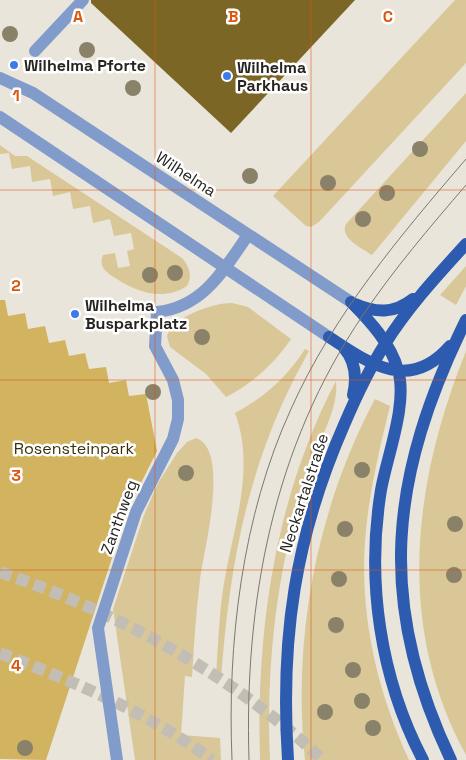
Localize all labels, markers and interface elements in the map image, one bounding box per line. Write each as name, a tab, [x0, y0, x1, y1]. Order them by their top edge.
text: A	[73, 6, 83, 27]
text: B	[228, 6, 238, 27]
text: C	[383, 6, 393, 27]
place label: Wilhelma Pforte	[24, 55, 146, 76]
place label: Wilhelma Parkhaus	[237, 57, 308, 96]
marker: Wilhelma Pforte	[8, 59, 20, 71]
marker: Wilhelma Parkhaus	[221, 70, 233, 82]
text: 1	[12, 85, 20, 106]
street label: Wilhelma	[152, 147, 220, 201]
text: 2	[11, 275, 21, 296]
place label: Wilhelma Busparkplatz	[85, 295, 187, 334]
marker: Wilhelma Busparkplatz	[69, 308, 81, 320]
street label: Neckartalstraße	[275, 431, 333, 555]
park label: Rosensteinpark	[14, 438, 135, 459]
text: 3	[11, 465, 21, 486]
street label: Zanthweg	[96, 477, 142, 557]
text: 4	[11, 655, 21, 676]

